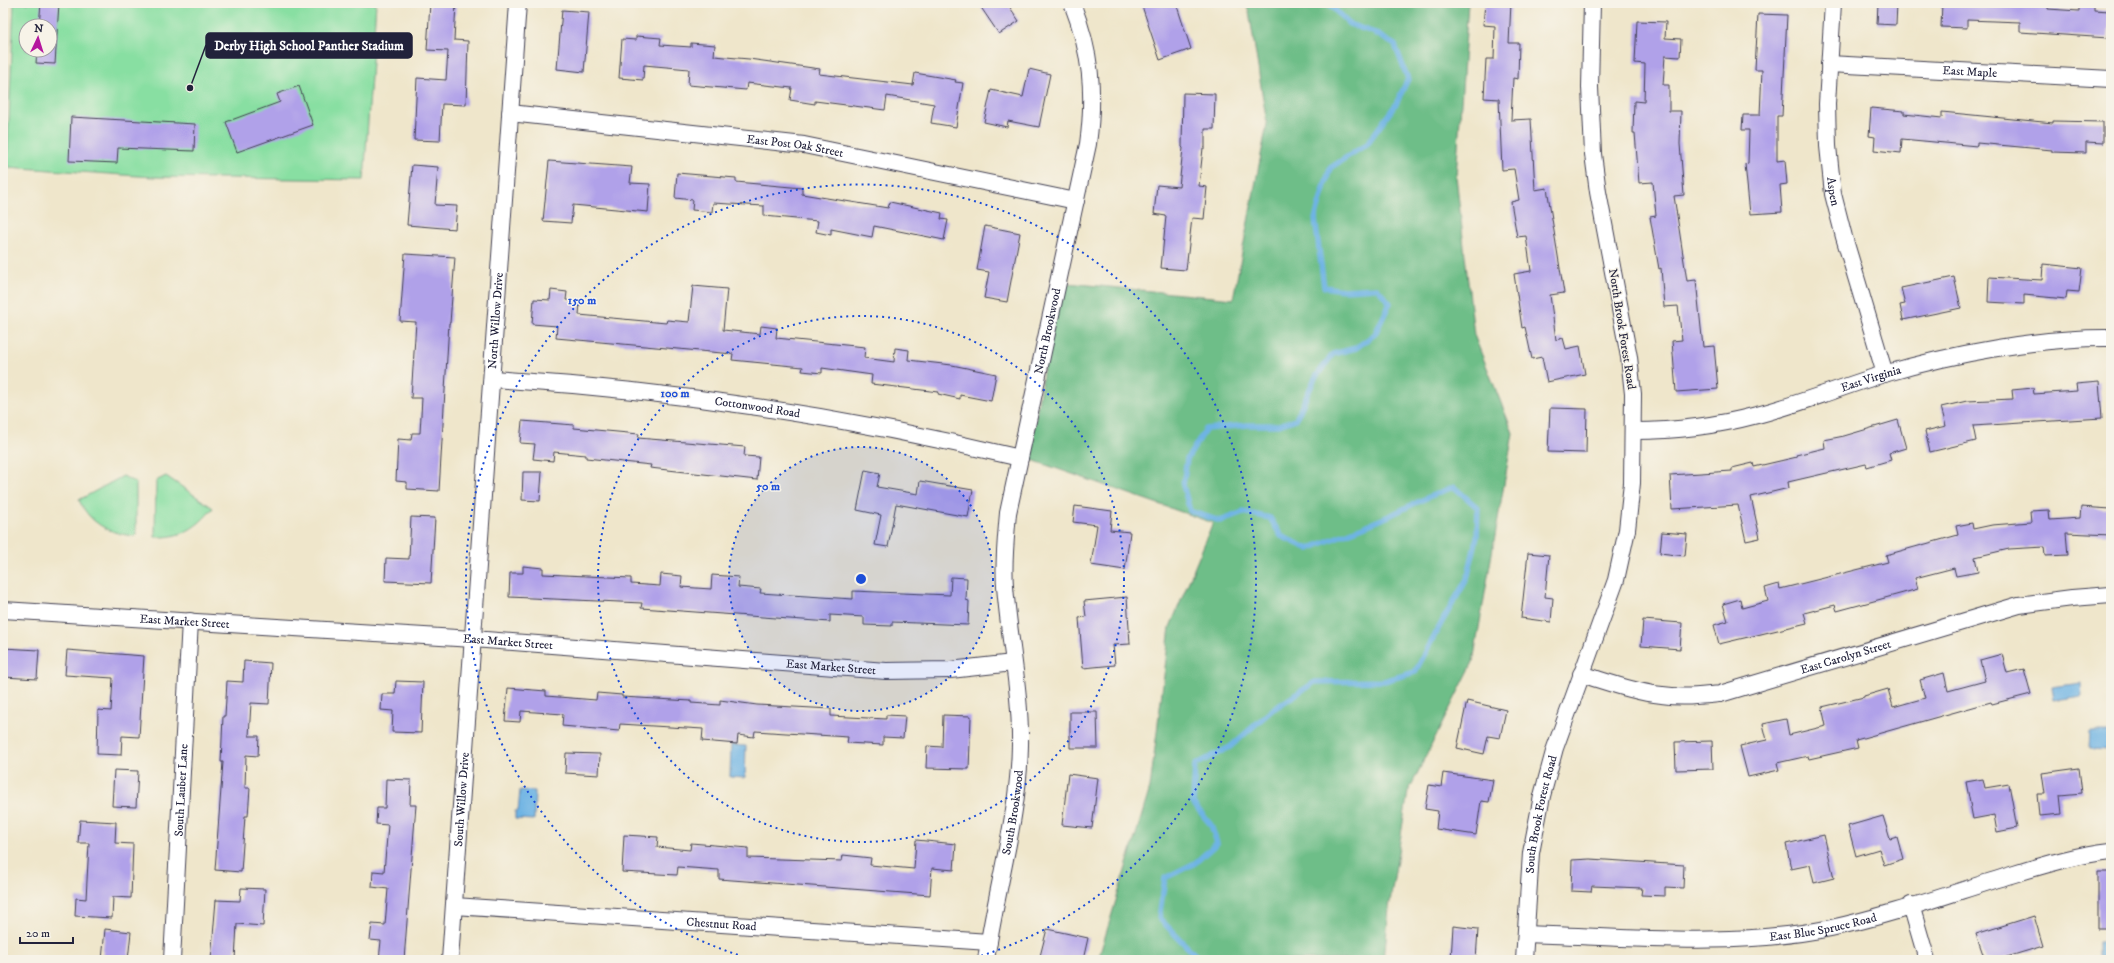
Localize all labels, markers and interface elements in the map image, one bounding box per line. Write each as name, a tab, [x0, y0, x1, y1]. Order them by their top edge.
north arrow	[18, 18, 58, 58]
text: N	[34, 22, 44, 36]
callout: Derby High School Panther Stadium	[206, 33, 412, 58]
text: Derby High School Panther Stadium	[214, 38, 404, 55]
street label: East Maple	[1942, 63, 1998, 80]
street label: East Post Oak Street	[746, 131, 845, 160]
street label: Aspen	[1824, 176, 1843, 208]
street label: North Brook Forest Road	[1605, 267, 1639, 391]
street label: North Willow Drive	[485, 272, 506, 369]
street label: North Brookwood	[1031, 287, 1064, 375]
text: 150 m	[568, 293, 596, 308]
street label: East Virginia	[1839, 362, 1903, 395]
text: 100 m	[661, 386, 689, 401]
street label: Cottonwood Road	[714, 393, 801, 421]
text: 50 m	[755, 479, 780, 494]
centre of rings	[854, 572, 868, 586]
street label: East Market Street	[139, 611, 230, 631]
street label: East Market Street	[463, 631, 554, 653]
street label: East Carolyn Street	[1798, 636, 1893, 677]
street label: East Market Street	[786, 656, 877, 678]
street label: South Lauber Lane	[171, 743, 191, 837]
street label: South Willow Drive	[451, 752, 472, 847]
street label: South Brook Forest Road	[1522, 754, 1560, 874]
street label: South Brookwood	[999, 769, 1026, 856]
street label: East Blue Spruce Road	[1769, 910, 1878, 944]
street label: Chestnut Road	[686, 914, 757, 934]
scale bar	[20, 919, 73, 945]
text: 20 m	[26, 926, 50, 941]

